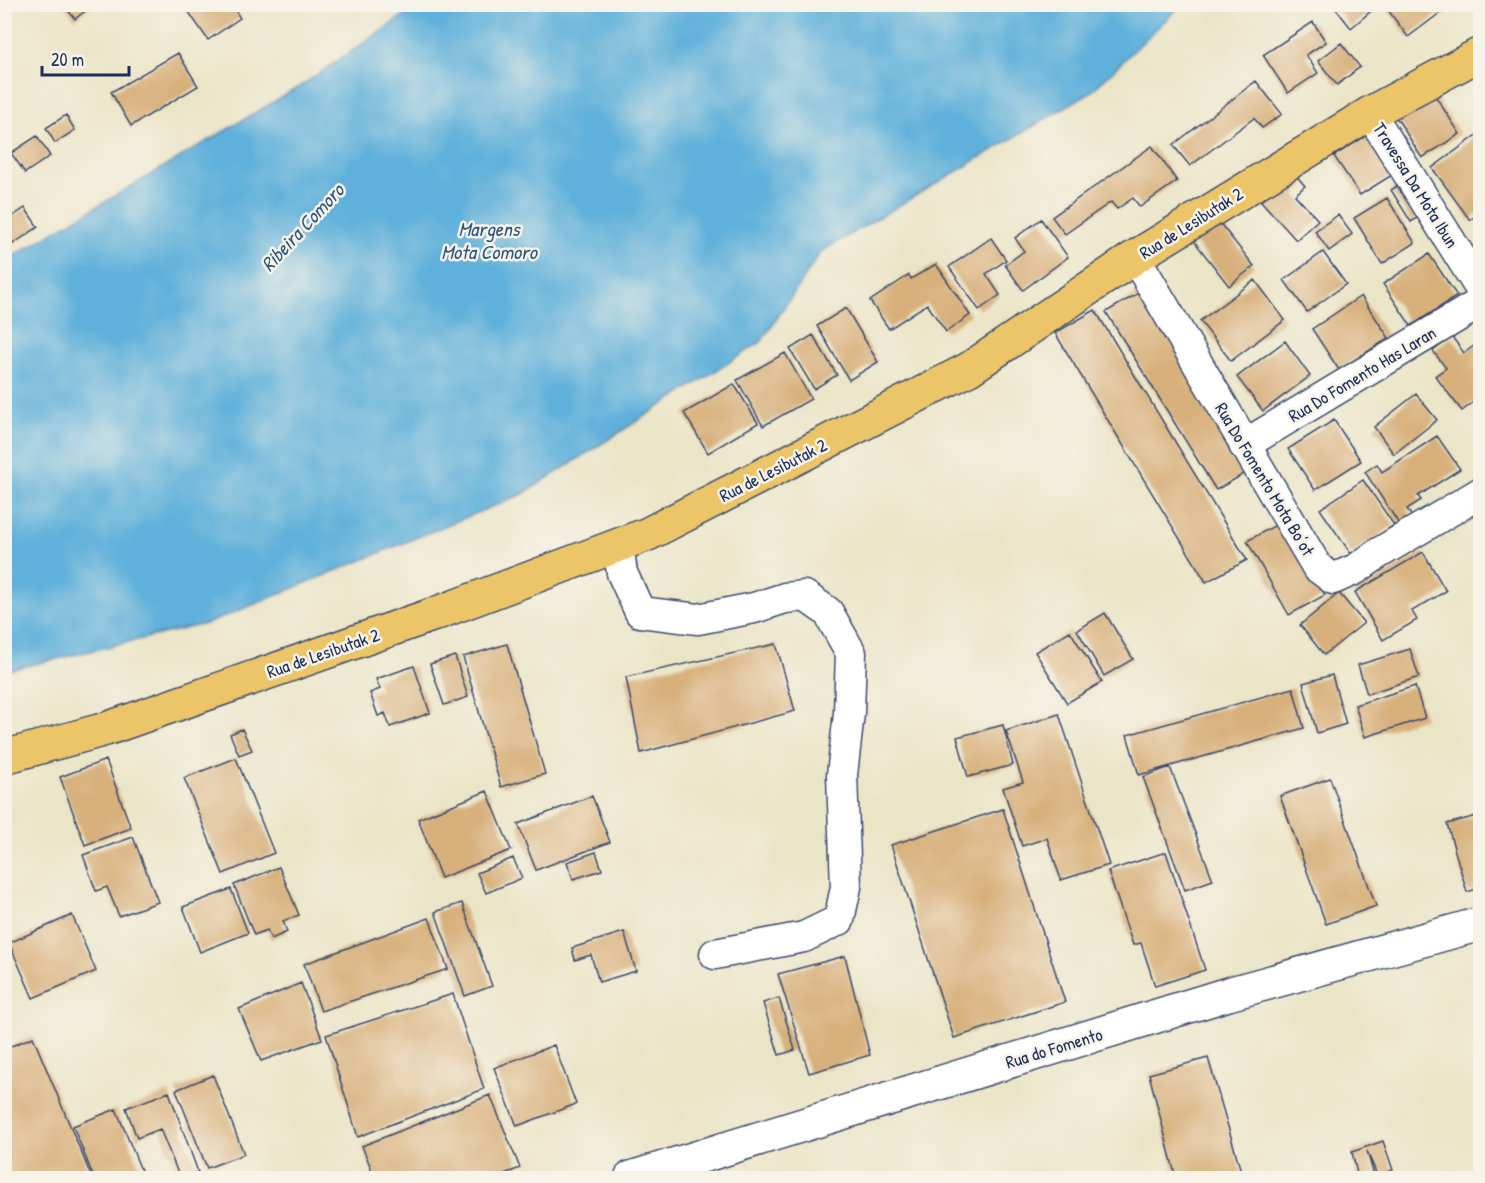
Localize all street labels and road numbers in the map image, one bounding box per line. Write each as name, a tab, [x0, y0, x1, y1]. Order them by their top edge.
street label: Travessa Da Mota Ibun	[1367, 117, 1465, 253]
street label: Rua de Lesibutak 2	[1135, 181, 1248, 265]
street label: Rua Do Fomento Has Laran	[1284, 320, 1440, 428]
street label: Rua Do Fomento Mota Bo’ot	[1209, 398, 1321, 561]
street label: Rua de Lesibutak 2	[715, 432, 832, 508]
street label: Rua de Lesibutak 2	[263, 622, 383, 684]
street label: Rua do Fomento	[1003, 1021, 1105, 1075]

